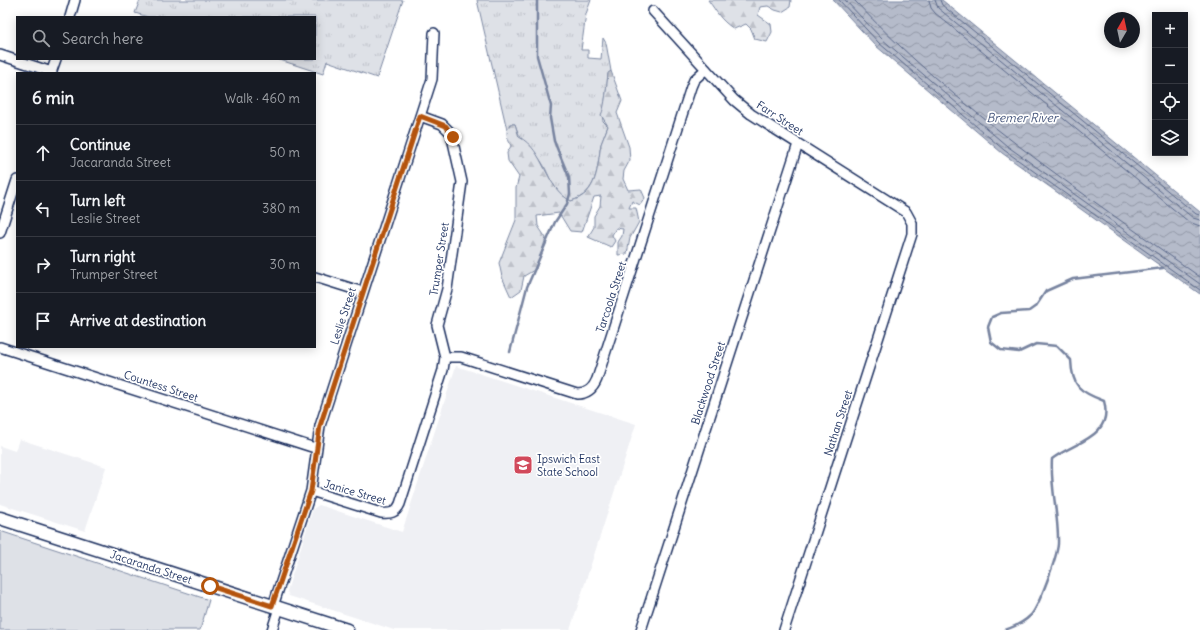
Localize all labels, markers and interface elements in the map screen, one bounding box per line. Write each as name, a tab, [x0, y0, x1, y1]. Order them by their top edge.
north arrow	[1104, 12, 1140, 48]
map controls	[1152, 12, 1188, 156]
button: +	[1152, 12, 1188, 48]
search box	[16, 16, 316, 60]
icon: search	[30, 27, 52, 49]
text: Search here	[62, 29, 143, 48]
button: −	[1152, 48, 1188, 84]
button: locate	[1152, 84, 1188, 120]
text: 6 min	[32, 87, 74, 109]
text: Walk · 460 m	[225, 90, 300, 107]
street label: Farr Street	[754, 98, 806, 138]
water label: Bremer River	[986, 110, 1060, 125]
button: layers	[1152, 120, 1188, 156]
route end	[444, 128, 462, 146]
text: Continue	[70, 135, 131, 154]
icon: ahead	[32, 142, 54, 164]
text: 50 m	[269, 144, 300, 161]
text: Jacaranda Street	[70, 154, 171, 171]
text: Turn left	[70, 191, 125, 210]
icon: left	[32, 198, 54, 220]
text: 380 m	[262, 200, 300, 217]
text: Leslie Street	[70, 210, 140, 227]
street label: Trumper Street	[426, 221, 452, 297]
text: Turn right	[70, 247, 135, 266]
icon: right	[32, 254, 54, 276]
text: 30 m	[270, 256, 300, 273]
street label: Tarcoola Street	[593, 259, 629, 334]
text: Trumper Street	[70, 266, 158, 283]
street label: Leslie Street	[327, 285, 359, 346]
icon: arrive	[32, 310, 54, 332]
text: Arrive at destination	[70, 311, 206, 330]
street label: Blackwood Street	[688, 339, 728, 426]
street label: Countess Street	[122, 367, 200, 405]
street label: Nathan Street	[821, 388, 855, 458]
place label: Ipswich East State School	[537, 452, 600, 479]
school or university icon: Ipswich East State School	[512, 454, 534, 476]
street label: Janice Street	[322, 476, 388, 508]
street label: Jacaranda Street	[108, 547, 194, 587]
route start	[201, 577, 219, 595]

